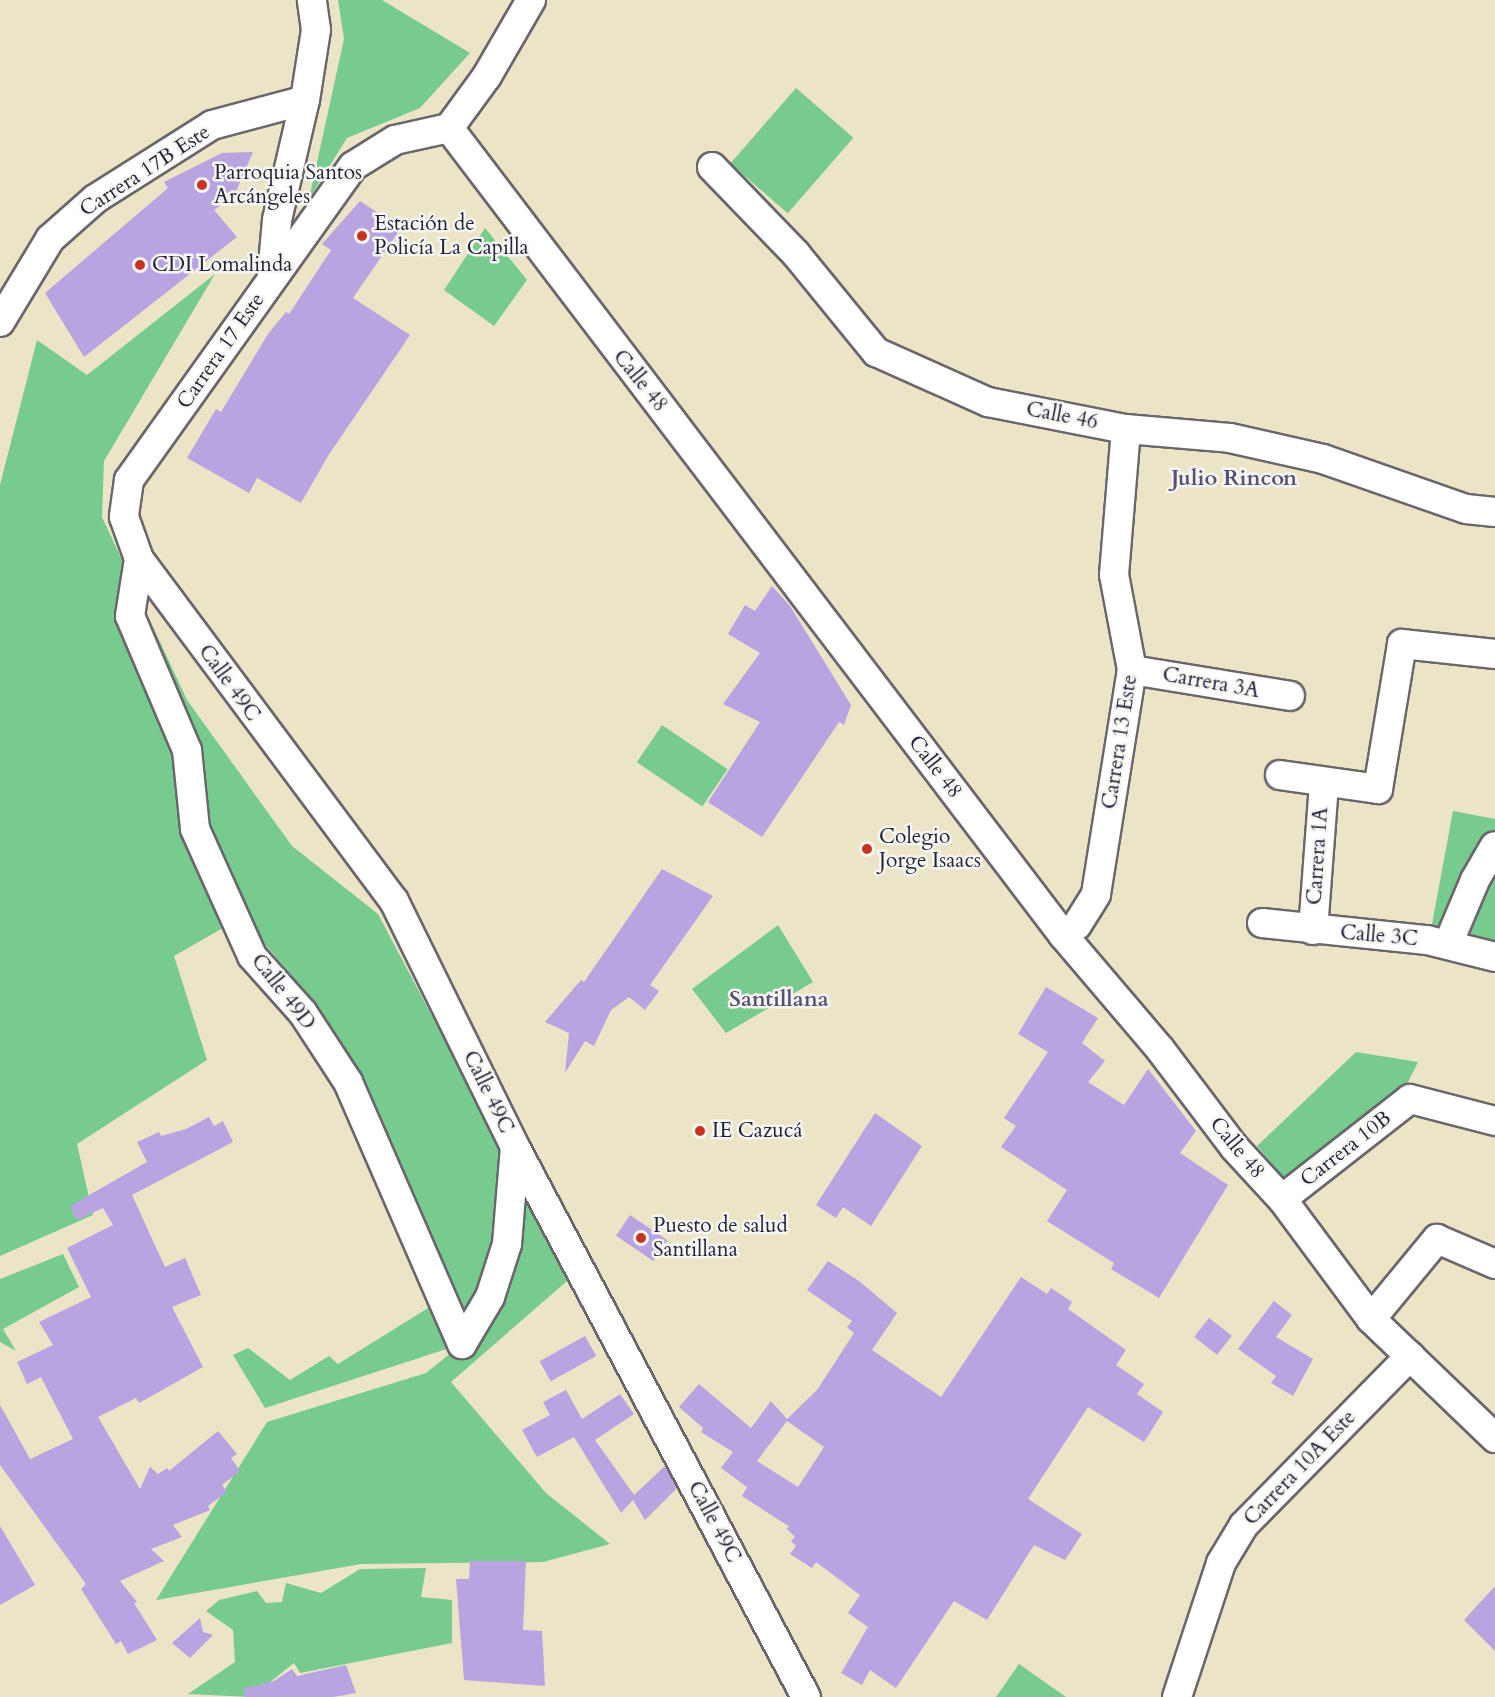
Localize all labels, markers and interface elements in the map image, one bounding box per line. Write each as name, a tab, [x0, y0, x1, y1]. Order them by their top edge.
street label: Carrera 17B Este	[75, 120, 215, 222]
place label: Parroquia Santos Arcángeles	[214, 160, 362, 210]
marker: Parroquia Santos Arcángeles	[195, 178, 209, 192]
place label: Estación de Policía La Capilla	[374, 211, 529, 261]
marker: Estación de Policía La Capilla	[355, 229, 369, 243]
place label: CDI Lomalinda	[152, 252, 292, 278]
marker: CDI Lomalinda	[133, 258, 147, 272]
street label: Carrera 17 Este	[172, 288, 270, 414]
street label: Calle 48	[607, 345, 673, 417]
street label: Calle 46	[1024, 397, 1100, 435]
district label: Julio Rincon	[1171, 466, 1297, 492]
street label: Calle 49C	[193, 640, 265, 726]
street label: Carrera 3A	[1161, 662, 1261, 704]
street label: Carrera 13 Este	[1097, 673, 1143, 811]
street label: Calle 48	[903, 731, 967, 803]
street label: Carrera 1A	[1302, 806, 1334, 906]
place label: Colegio Jorge Isaacs	[879, 824, 981, 874]
marker: Colegio Jorge Isaacs	[860, 842, 874, 856]
street label: Calle 3C	[1339, 920, 1419, 952]
street label: Calle 49D	[245, 949, 321, 1035]
district label: Santillana	[729, 987, 829, 1013]
street label: Calle 49C	[457, 1047, 519, 1137]
street label: Carrera 10B	[1296, 1106, 1396, 1192]
street label: Calle 48	[1204, 1112, 1270, 1184]
place label: IE Cazucá	[712, 1118, 802, 1144]
marker: IE Cazucá	[693, 1124, 707, 1138]
place label: Puesto de salud Santillana	[653, 1213, 788, 1263]
marker: Puesto de salud Santillana	[634, 1231, 648, 1245]
street label: Carrera 10A Este	[1239, 1405, 1361, 1531]
street label: Calle 49C	[682, 1477, 746, 1567]

